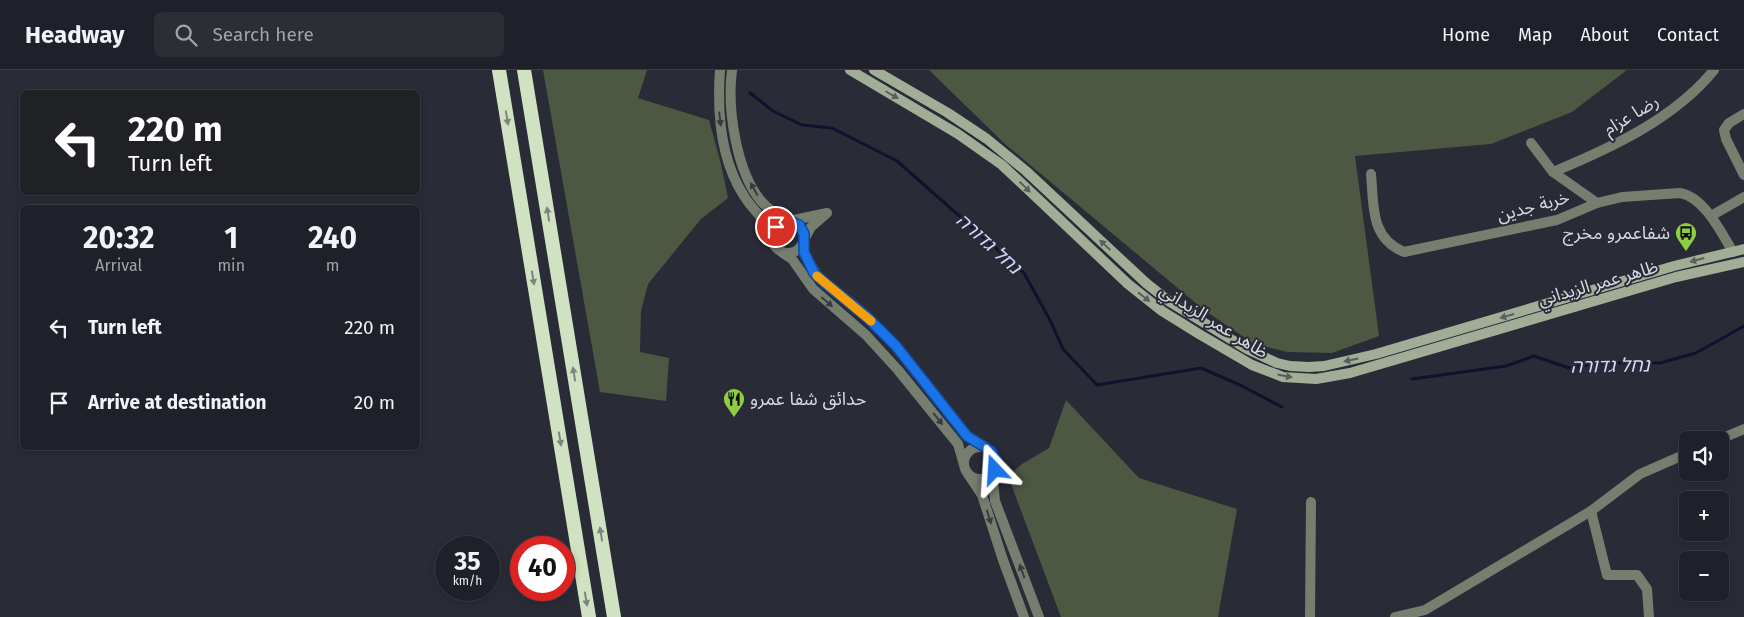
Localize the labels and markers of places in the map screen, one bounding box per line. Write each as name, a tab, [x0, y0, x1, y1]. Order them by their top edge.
pin	[755, 206, 797, 248]
bus stop icon: شفاعمرو مخرج	[1674, 221, 1698, 252]
place label: شفاعمرو مخرج	[1563, 222, 1670, 246]
restaurant icon: حدائق شفا عمرو	[722, 387, 746, 418]
place label: حدائق شفا عمرو	[750, 388, 866, 410]

